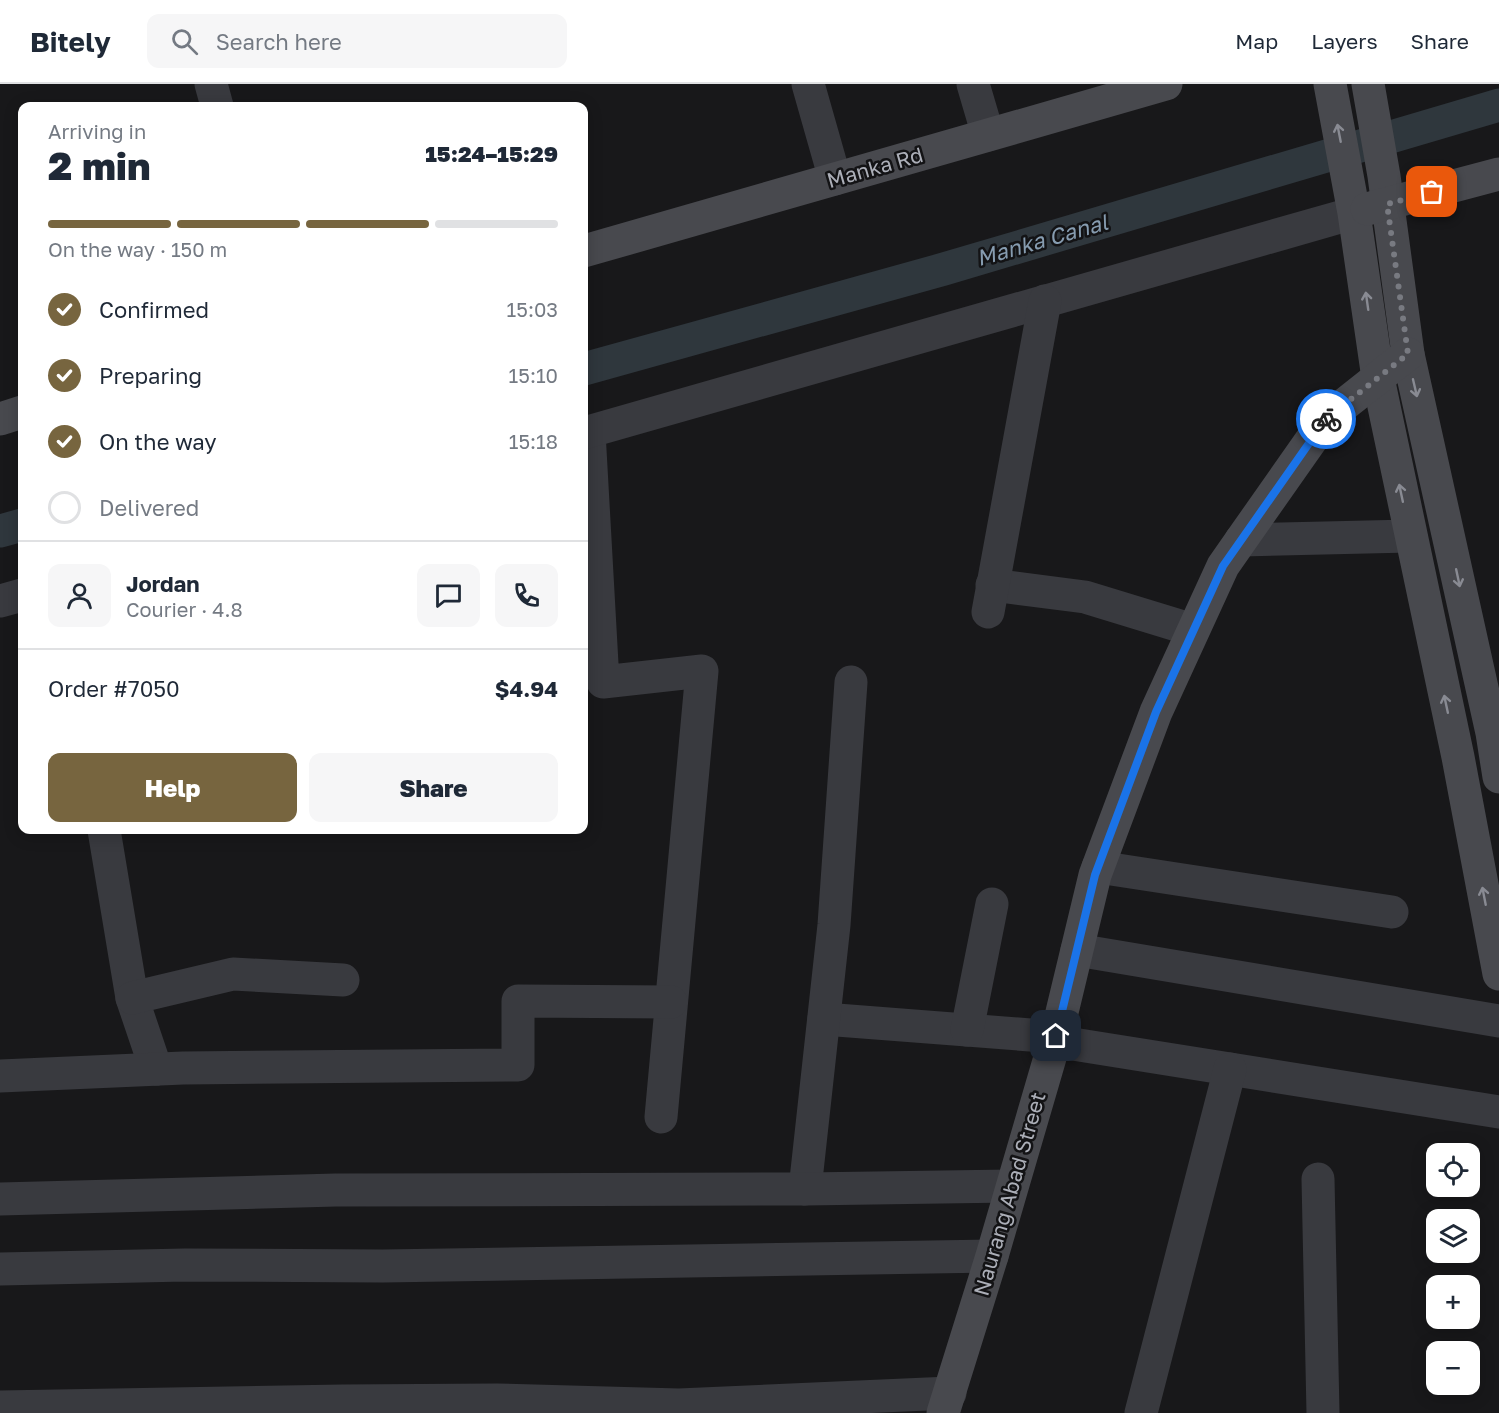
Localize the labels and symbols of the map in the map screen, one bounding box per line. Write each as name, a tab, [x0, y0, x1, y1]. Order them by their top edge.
one-way arrow	[1333, 124, 1344, 143]
street label: Manka Rd	[824, 141, 926, 193]
pin	[1406, 166, 1457, 217]
water label: Manka Canal	[973, 208, 1112, 271]
one-way arrow	[1362, 292, 1373, 312]
one-way arrow	[1410, 378, 1422, 397]
courier	[1296, 389, 1356, 449]
one-way arrow	[1395, 484, 1406, 503]
one-way arrow	[1453, 568, 1464, 587]
one-way arrow	[1440, 695, 1451, 715]
one-way arrow	[1478, 886, 1489, 906]
pin	[1030, 1010, 1081, 1061]
street label: Naurang Abad Street	[968, 1089, 1051, 1299]

